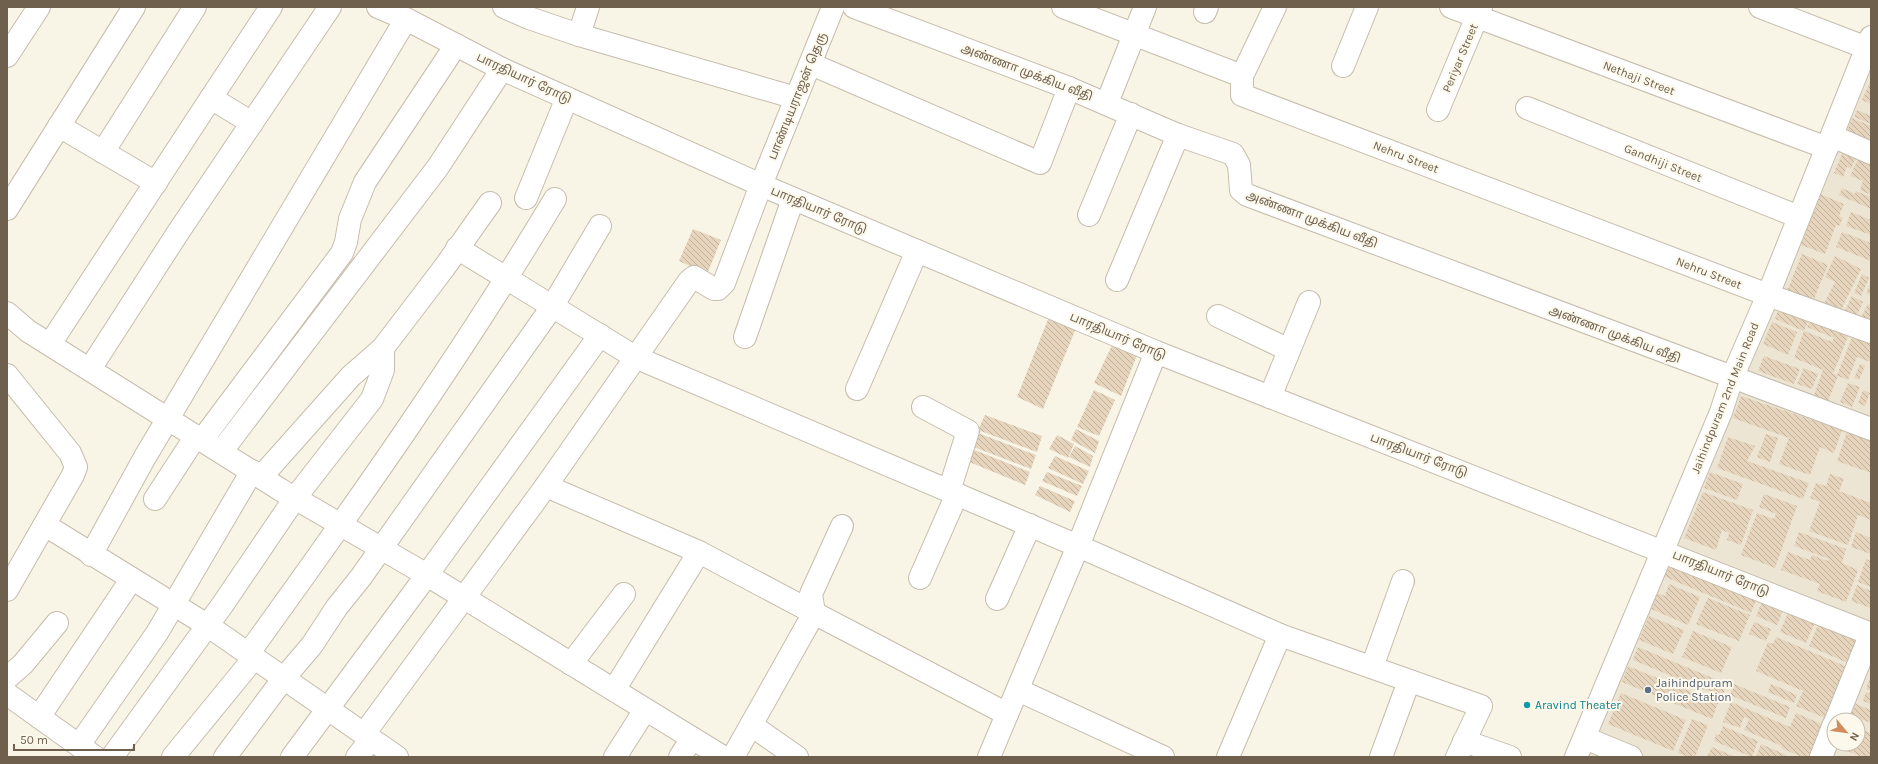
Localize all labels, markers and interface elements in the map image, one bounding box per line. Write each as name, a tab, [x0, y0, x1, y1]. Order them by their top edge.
street label: Periyar Street	[1439, 21, 1481, 94]
street label: பாண்டியராஜன் தெரு	[765, 30, 830, 162]
street label: அண்ணா முக்கிய வீதி	[959, 40, 1095, 104]
street label: பாரதியார் ரோடு	[474, 50, 574, 107]
street label: Nethaji Street	[1601, 58, 1677, 98]
street label: Nehru Street	[1371, 138, 1441, 176]
street label: Gandhiji Street	[1622, 141, 1704, 185]
street label: பாரதியார் ரோடு	[768, 183, 869, 237]
street label: அண்ணா முக்கிய வீதி	[1244, 187, 1380, 251]
street label: Nehru Street	[1674, 254, 1744, 292]
street label: அண்ணா முக்கிய வீதி	[1547, 302, 1683, 366]
street label: பாரதியார் ரோடு	[1067, 309, 1168, 363]
street label: Jaihindpuram 2nd Main Road	[1688, 320, 1762, 476]
street label: பாரதியார் ரோடு	[1368, 430, 1470, 481]
street label: பாரதியார் ரோடு	[1670, 547, 1771, 600]
place label: Jaihindpuram Police Station	[1656, 676, 1733, 704]
marker: Jaihindpuram Police Station	[1643, 685, 1653, 695]
place label: Aravind Theater	[1535, 698, 1621, 712]
marker: Aravind Theater	[1522, 700, 1532, 710]
north arrow	[1826, 712, 1866, 752]
scale bar	[14, 726, 134, 752]
text: N	[1847, 730, 1862, 743]
text: 50 m	[20, 733, 48, 747]

